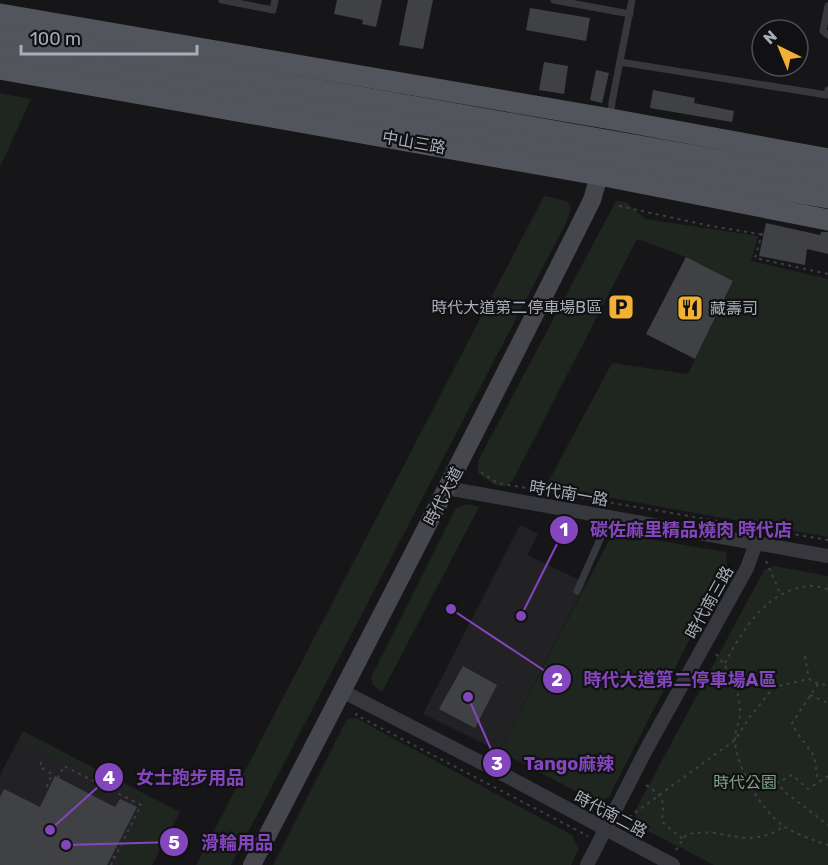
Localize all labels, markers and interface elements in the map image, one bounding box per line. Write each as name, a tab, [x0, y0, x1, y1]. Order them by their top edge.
scale bar	[21, 18, 196, 56]
north arrow	[750, 18, 810, 78]
text: N	[759, 27, 781, 48]
text: 100 m	[30, 28, 81, 50]
street label: 中山三路	[381, 128, 447, 157]
parking icon: 時代大道第二停車場B區	[606, 292, 636, 322]
restaurant icon: 藏壽司	[675, 293, 705, 323]
place label: 時代大道第二停車場B區	[431, 298, 602, 317]
place label: 藏壽司	[710, 299, 758, 318]
street label: 時代大道	[420, 464, 467, 529]
street label: 時代南一路	[528, 477, 610, 510]
callout: 碳佐麻里精品燒肉 時代店	[549, 512, 804, 548]
text: 1	[560, 519, 568, 541]
text: 碳佐麻里精品燒肉 時代店	[590, 519, 792, 541]
street label: 時代南三路	[682, 563, 737, 642]
callout: 時代大道第二停車場A區	[542, 661, 788, 697]
text: 2	[551, 669, 563, 691]
text: 時代大道第二停車場A區	[584, 669, 776, 691]
callout: Tango麻辣	[482, 745, 626, 781]
text: 3	[491, 753, 503, 775]
text: Tango麻辣	[524, 753, 614, 775]
callout: 女士跑步用品	[94, 759, 256, 795]
text: 4	[103, 767, 115, 789]
text: 女士跑步用品	[136, 767, 244, 789]
park label: 時代公園	[713, 773, 777, 792]
street label: 時代南二路	[571, 787, 651, 842]
callout: 滑輪用品	[159, 824, 285, 860]
text: 5	[168, 832, 180, 854]
text: 滑輪用品	[201, 832, 273, 854]

